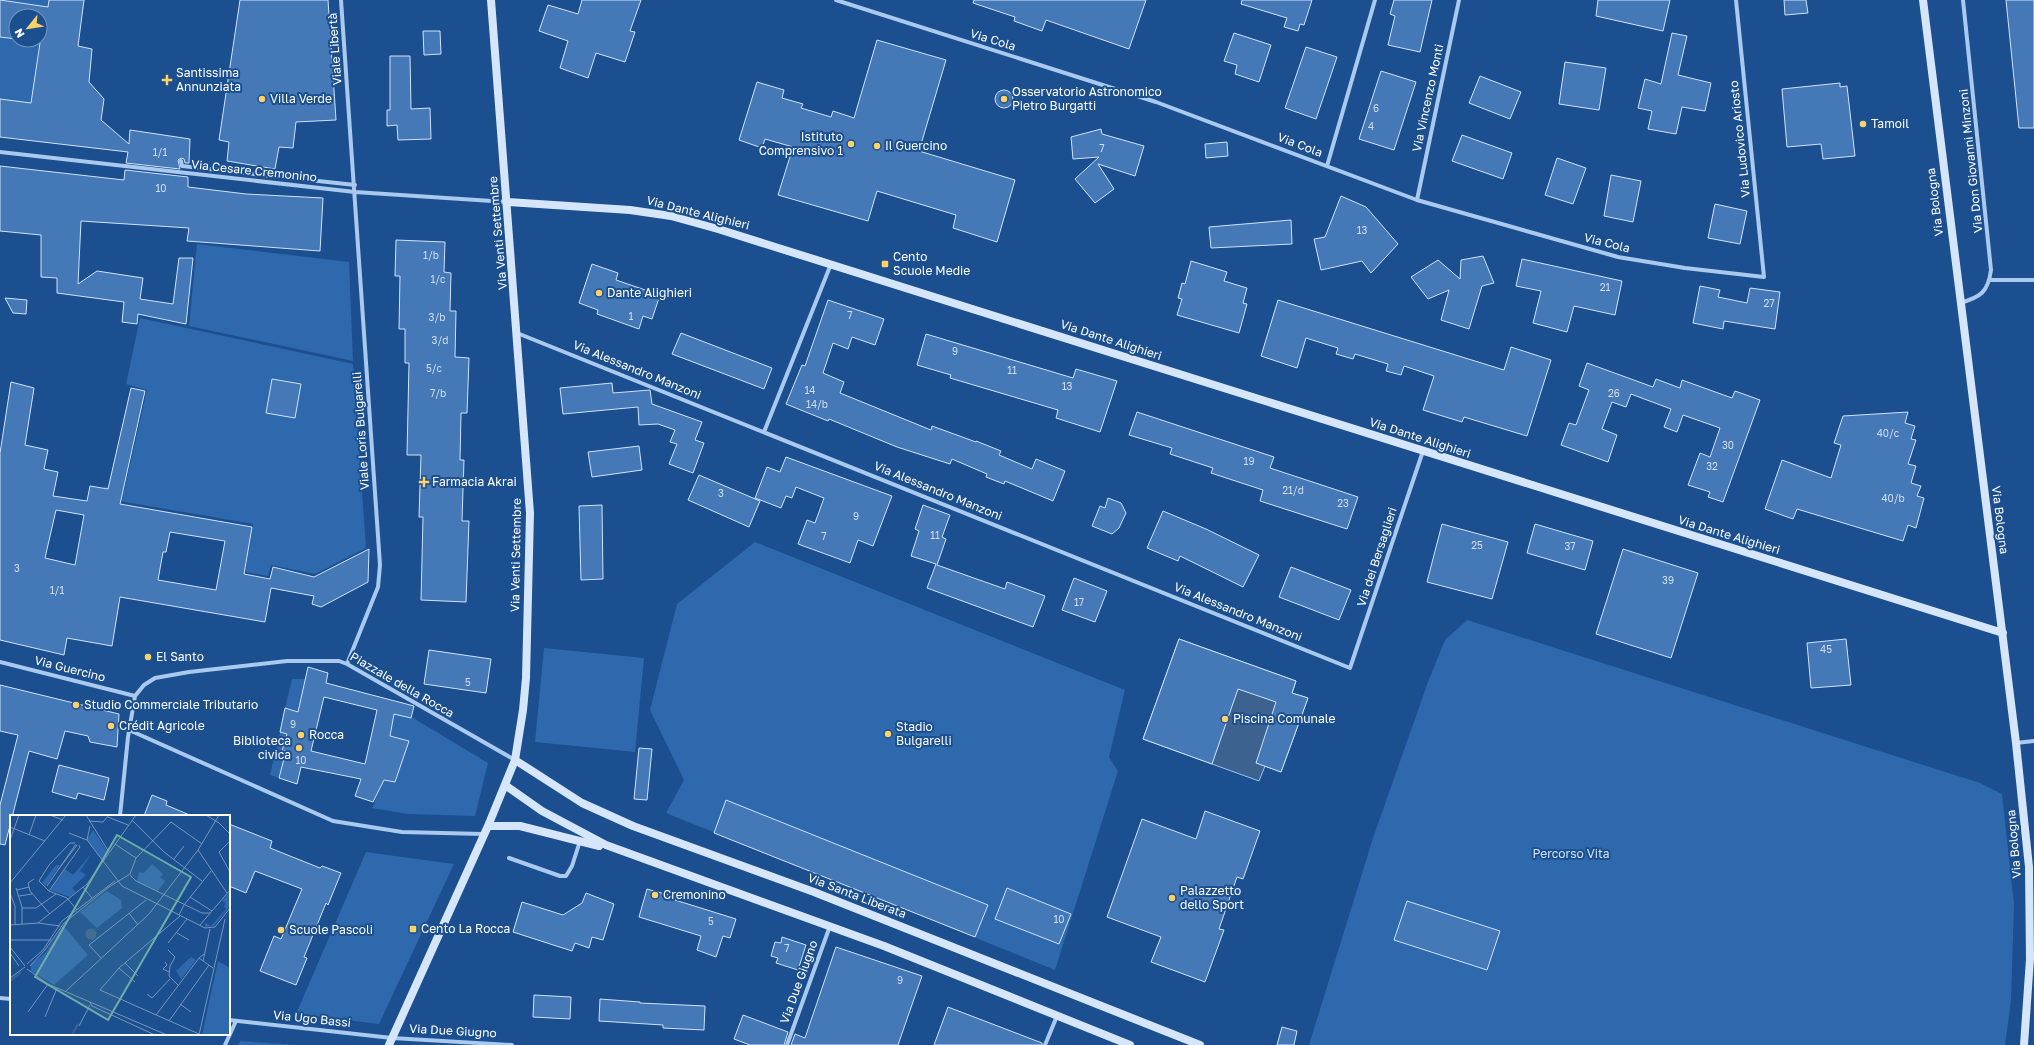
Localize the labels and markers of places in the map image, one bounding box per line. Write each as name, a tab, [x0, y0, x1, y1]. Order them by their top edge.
place label: Santissima Annunziata	[176, 65, 241, 94]
marker: Santissima Annunziata	[161, 74, 173, 86]
place label: Osservatorio Astronomico Pietro Burgatti	[1012, 84, 1162, 113]
place label: Villa Verde	[270, 91, 332, 106]
marker: Villa Verde	[257, 94, 267, 104]
marker: Osservatorio Astronomico Pietro Burgatti	[999, 94, 1009, 104]
place label: Tamoil	[1871, 116, 1909, 131]
marker: Tamoil	[1858, 119, 1868, 129]
place label: Istituto Comprensivo 1	[759, 129, 843, 158]
place label: Il Guercino	[885, 138, 947, 153]
marker: Istituto Comprensivo 1	[846, 139, 856, 149]
marker: Il Guercino	[872, 141, 882, 151]
place label: Cento Scuole Medie	[893, 249, 970, 278]
marker: Cento Scuole Medie	[880, 259, 890, 269]
place label: Dante Alighieri	[607, 285, 692, 300]
marker: Dante Alighieri	[594, 288, 604, 298]
place label: Farmacia Akrai	[432, 474, 517, 489]
marker: Farmacia Akrai	[419, 477, 429, 487]
place label: El Santo	[156, 649, 204, 664]
marker: El Santo	[143, 652, 153, 662]
place label: Studio Commerciale Tributario	[84, 697, 258, 712]
marker: Studio Commerciale Tributario	[71, 700, 81, 710]
place label: Piscina Comunale	[1233, 711, 1335, 726]
marker: Piscina Comunale	[1220, 714, 1230, 724]
place label: Crédit Agricole	[119, 718, 205, 733]
place label: Stadio Bulgarelli	[896, 719, 952, 748]
marker: Crédit Agricole	[106, 721, 116, 731]
place label: Rocca	[309, 727, 344, 742]
marker: Stadio Bulgarelli	[883, 729, 893, 739]
marker: Rocca	[296, 730, 306, 740]
place label: Biblioteca civica	[233, 733, 291, 762]
marker: Biblioteca civica	[294, 743, 304, 753]
place label: Palazzetto dello Sport	[1180, 883, 1244, 912]
place label: Cremonino	[663, 887, 726, 902]
marker: Cremonino	[650, 890, 660, 900]
marker: Palazzetto dello Sport	[1167, 893, 1177, 903]
place label: Cento La Rocca	[421, 921, 510, 936]
place label: Scuole Pascoli	[289, 922, 373, 937]
marker: Cento La Rocca	[408, 924, 418, 934]
marker: Scuole Pascoli	[276, 925, 286, 935]

